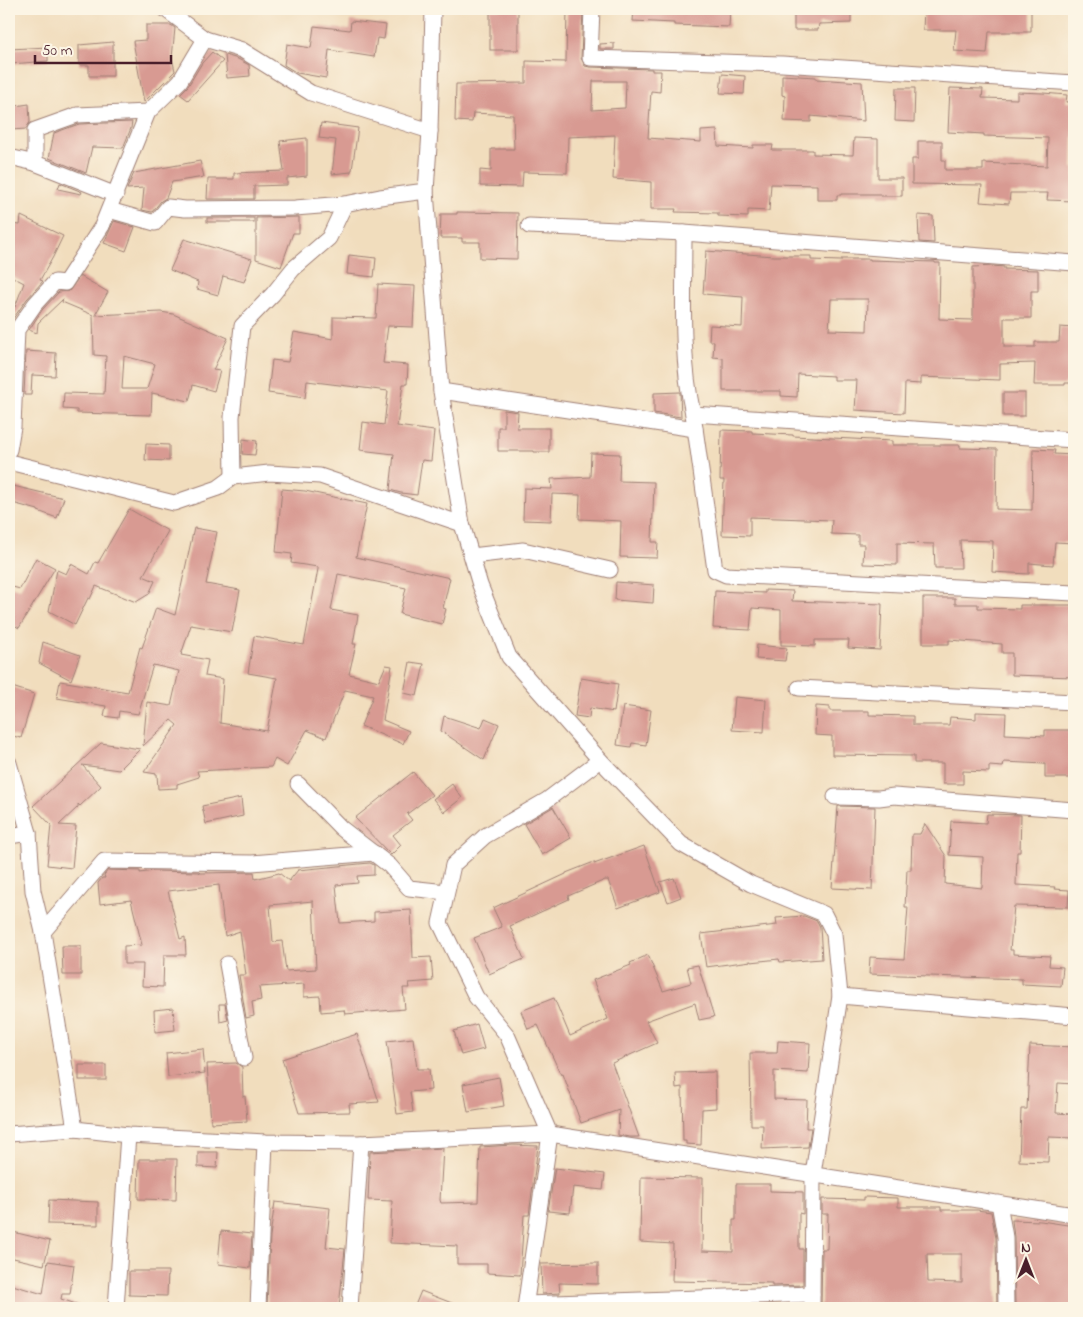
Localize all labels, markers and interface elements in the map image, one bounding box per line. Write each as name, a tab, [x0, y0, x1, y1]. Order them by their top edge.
scale bar	[35, 32, 171, 64]
text: 50 m	[42, 40, 73, 62]
north arrow	[1000, 1234, 1050, 1284]
text: N	[1021, 1238, 1031, 1259]

